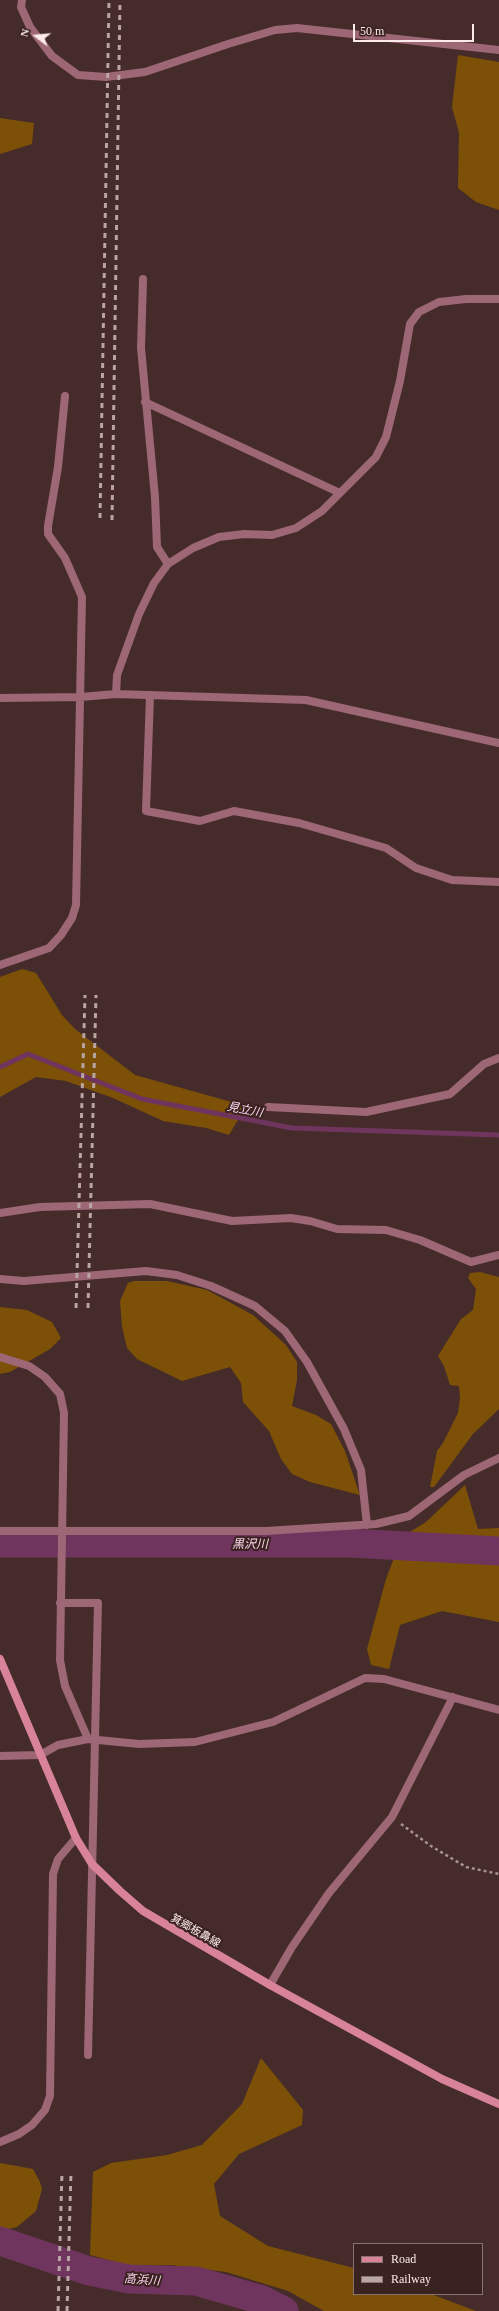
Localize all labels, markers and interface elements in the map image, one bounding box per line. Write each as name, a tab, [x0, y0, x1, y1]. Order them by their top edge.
north arrow	[16, 16, 56, 56]
scale bar	[355, 16, 476, 42]
text: 50 m	[360, 24, 384, 38]
text: N	[18, 27, 31, 38]
water label: 見立川	[226, 1098, 264, 1120]
water label: 黒沢川	[232, 1536, 268, 1550]
street label: 箕郷板鼻線	[169, 1911, 223, 1949]
legend	[353, 2243, 483, 2295]
text: Road	[391, 2252, 416, 2266]
water label: 高浜川	[124, 2271, 160, 2287]
text: Railway	[391, 2272, 431, 2286]

